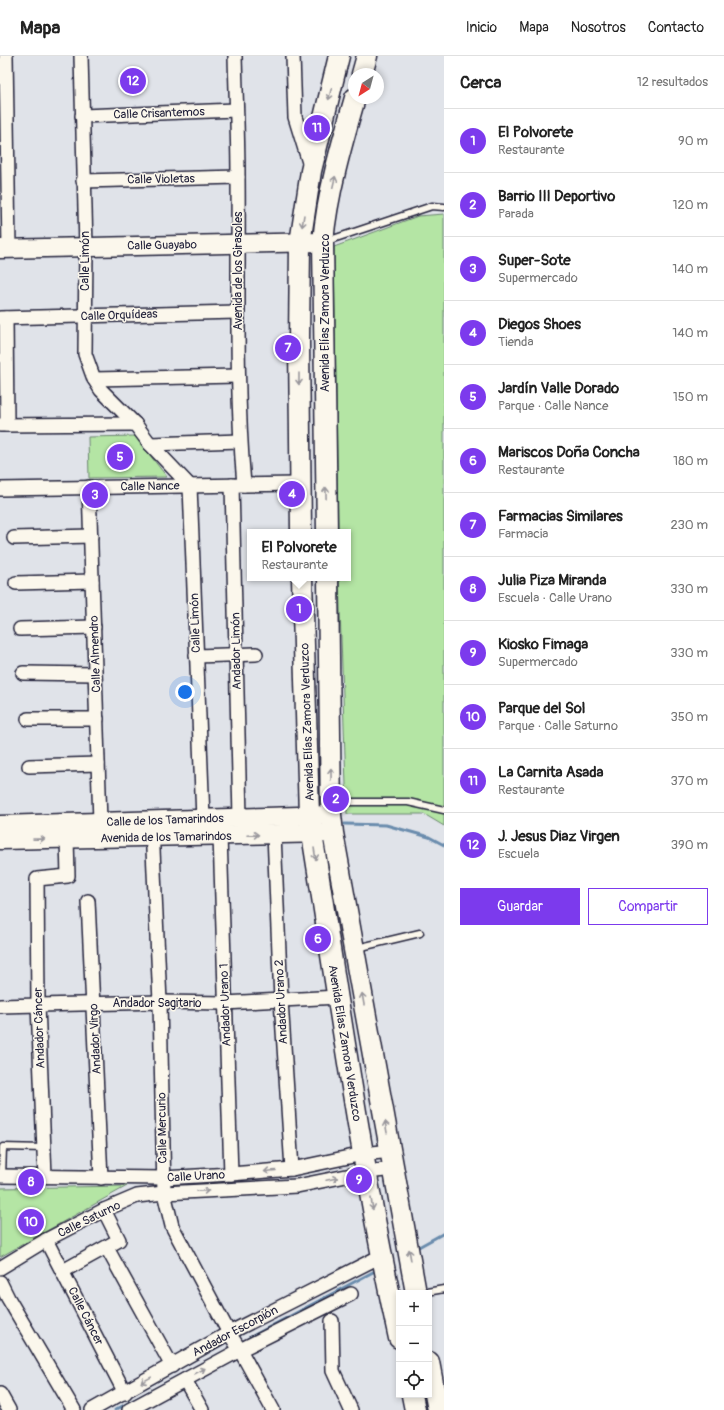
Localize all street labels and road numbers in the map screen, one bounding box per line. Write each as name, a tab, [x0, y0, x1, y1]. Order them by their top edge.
street label: Calle Crisantemos	[113, 104, 206, 123]
street label: Calle Violetas	[127, 171, 196, 188]
street label: Avenida de los Girasoles	[231, 211, 246, 330]
street label: Calle Limón	[78, 231, 93, 291]
street label: Avenida Elías Zamora Verduzco	[318, 233, 333, 392]
street label: Calle Guayabo	[127, 237, 198, 254]
street label: Calle Orquídeas	[80, 307, 158, 324]
street label: Calle Nance	[120, 478, 180, 495]
street label: Calle Limón	[187, 593, 204, 653]
street label: Andador Limón	[228, 612, 245, 690]
street label: Calle Almendro	[87, 615, 104, 693]
street label: Avenida Elías Zamora Verduzco	[297, 642, 318, 801]
street label: Calle de los Tamarindos	[106, 811, 225, 830]
street label: Avenida de los Tamarindos	[100, 829, 232, 846]
street label: Andador Urano 2	[272, 959, 291, 1045]
street label: Andador Urano 1	[217, 963, 234, 1047]
street label: Avenida Elías Zamora Verduzco	[325, 964, 364, 1123]
street label: Andador Cáncer	[31, 986, 48, 1069]
street label: Andador Sagitario	[112, 996, 202, 1011]
street label: Andador Virgo	[86, 1003, 105, 1075]
street label: Calle Mercurio	[154, 1092, 171, 1164]
street label: Calle Urano	[167, 1167, 226, 1186]
street label: Calle Saturno	[55, 1198, 124, 1241]
street label: Calle Cáncer	[65, 1285, 107, 1348]
street label: Andador Escorpión	[190, 1303, 281, 1360]

